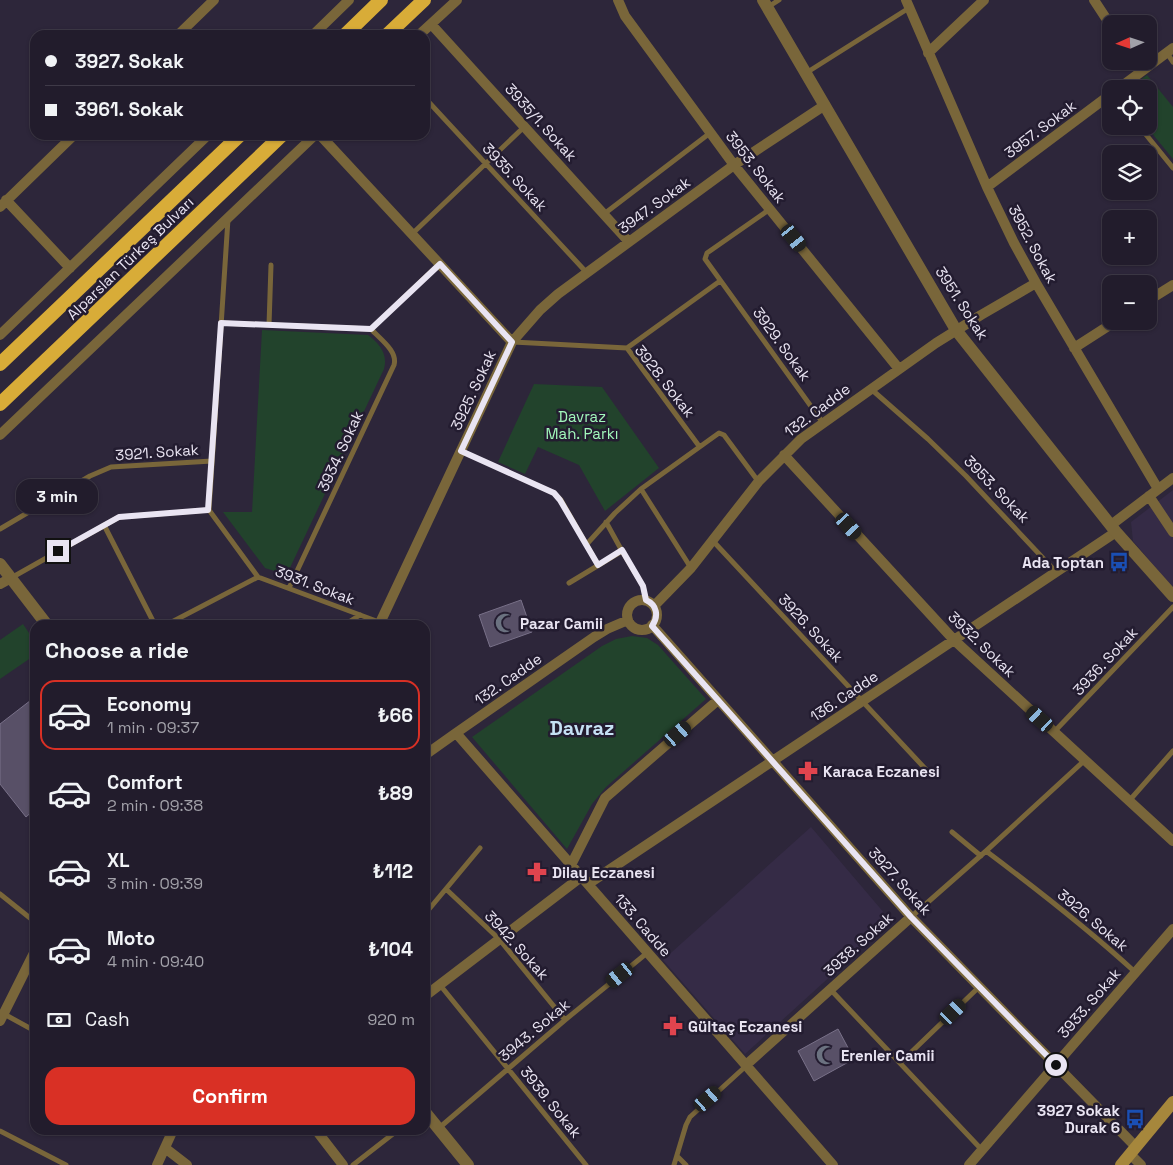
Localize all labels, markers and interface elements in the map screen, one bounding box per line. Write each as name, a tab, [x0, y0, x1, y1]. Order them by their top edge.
north arrow	[1102, 15, 1158, 70]
map controls	[1102, 15, 1157, 330]
text: 3927. Sokak	[75, 49, 184, 74]
street label: 3935/1. Sokak	[501, 79, 581, 165]
button: locate	[1102, 80, 1157, 135]
street label: 3957. Sokak	[1000, 96, 1080, 162]
text: 3961. Sokak	[75, 97, 184, 122]
street label: 3953. Sokak	[722, 127, 790, 207]
street label: 3935. Sokak	[479, 139, 551, 215]
button: layers	[1102, 145, 1157, 200]
street label: 3947. Sokak	[614, 172, 694, 238]
street label: Alparslan Türkeş Bulvarı	[63, 192, 197, 324]
street label: 3952. Sokak	[1004, 201, 1062, 287]
button: +	[1102, 210, 1157, 265]
car	[778, 222, 809, 254]
street label: 3951. Sokak	[931, 263, 993, 343]
button: −	[1102, 275, 1157, 330]
street label: 3929. Sokak	[749, 303, 815, 385]
street label: 3928. Sokak	[631, 341, 699, 421]
street label: 3925. Sokak	[446, 347, 500, 433]
street label: 132. Cadde	[780, 379, 854, 441]
park label: Davraz Mah. Parkı	[546, 407, 618, 443]
street label: 3934. Sokak	[313, 408, 367, 494]
street label: 3921. Sokak	[115, 440, 199, 464]
street label: 3953. Sokak	[960, 451, 1034, 527]
callout: 3 min	[17, 478, 99, 514]
text: 3 min	[36, 486, 78, 507]
car	[833, 510, 864, 542]
route end	[47, 540, 69, 562]
bus stop icon: Ada Toptan	[1108, 551, 1130, 573]
place label: Ada Toptan	[1022, 553, 1104, 572]
street label: 3931. Sokak	[273, 561, 357, 609]
street label: 3926. Sokak	[774, 590, 848, 666]
street label: 3932. Sokak	[944, 607, 1020, 681]
mosque icon: Pazar Camii	[494, 612, 516, 634]
place label: Pazar Camii	[520, 614, 603, 633]
street label: 3936. Sokak	[1068, 623, 1142, 699]
text: Choose a ride	[45, 636, 189, 664]
street label: 132. Cadde	[471, 649, 545, 709]
street label: 136. Cadde	[806, 666, 882, 726]
text: Economy	[107, 692, 191, 717]
icon: car	[47, 693, 92, 738]
text: ₺66	[378, 703, 413, 728]
car	[1023, 703, 1056, 735]
district label: Davraz	[550, 715, 614, 741]
text: 1 min · 09:37	[107, 717, 199, 738]
car	[661, 718, 694, 750]
pharmacy icon: Karaca Eczanesi	[797, 760, 819, 782]
place label: Karaca Eczanesi	[823, 762, 940, 781]
text: Comfort	[107, 770, 183, 795]
icon: car	[47, 771, 92, 816]
text: ₺89	[378, 781, 413, 806]
text: 2 min · 09:38	[107, 795, 203, 816]
street label: 3927. Sokak	[865, 843, 935, 919]
text: XL	[107, 848, 130, 873]
icon: car	[47, 849, 92, 894]
text: ₺112	[373, 859, 413, 884]
pharmacy icon: Dilay Eczanesi	[526, 861, 548, 883]
place label: Dilay Eczanesi	[552, 863, 655, 882]
text: 3 min · 09:39	[107, 873, 203, 894]
street label: 3926. Sokak	[1054, 885, 1132, 955]
street label: 133. Cadde	[610, 889, 676, 961]
street label: 3942. Sokak	[481, 906, 553, 984]
street label: 3938. Sokak	[819, 908, 897, 980]
text: Moto	[107, 926, 155, 951]
icon: car	[47, 927, 92, 972]
text: ₺104	[368, 937, 413, 962]
text: 4 min · 09:40	[107, 951, 204, 972]
car	[603, 960, 636, 990]
street label: 3933. Sokak	[1053, 964, 1125, 1042]
street label: 3943. Sokak	[495, 995, 573, 1065]
car	[936, 996, 969, 1028]
icon: cash	[45, 1006, 73, 1034]
text: Cash	[85, 1007, 130, 1032]
text: 920 m	[367, 1009, 415, 1030]
pharmacy icon: Gültaç Eczanesi	[662, 1015, 684, 1037]
place label: Gültaç Eczanesi	[688, 1017, 802, 1036]
mosque icon: Erenler Camii	[815, 1044, 837, 1066]
place label: Erenler Camii	[841, 1046, 934, 1065]
route start	[1045, 1054, 1067, 1076]
street label: 3939. Sokak	[516, 1062, 586, 1142]
button: Confirm	[45, 1067, 415, 1125]
car	[691, 1083, 724, 1115]
place label: 3927 Sokak Durak 6	[1037, 1101, 1121, 1137]
bus stop icon: 3927 Sokak Durak 6	[1124, 1108, 1146, 1130]

